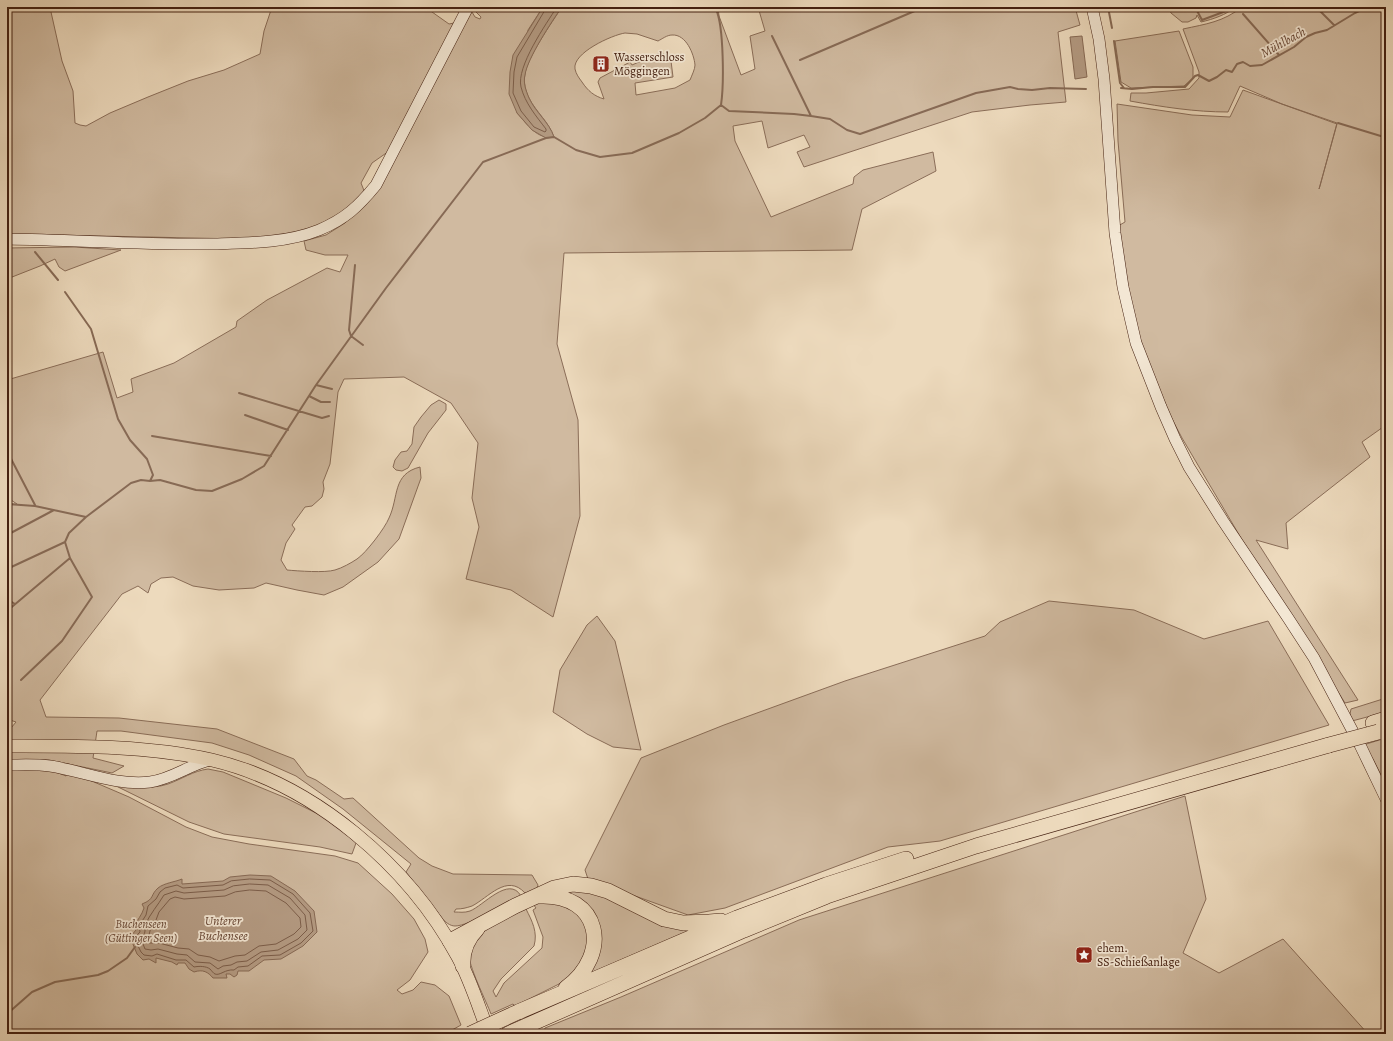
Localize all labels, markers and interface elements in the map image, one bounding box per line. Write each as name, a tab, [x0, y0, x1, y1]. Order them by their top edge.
water label: Mühlbach	[1257, 23, 1309, 61]
place label: Wasserschloss Möggingen	[613, 49, 684, 79]
building icon: Wasserschloss Möggingen	[591, 54, 611, 74]
water label: Unterer Buchensee	[198, 912, 248, 944]
park label: Buchenseen (Güttinger Seen)	[105, 916, 177, 946]
place label: ehem. SS-Schießanlage	[1097, 940, 1180, 970]
place icon: ehem. SS-Schießanlage	[1074, 945, 1094, 965]

